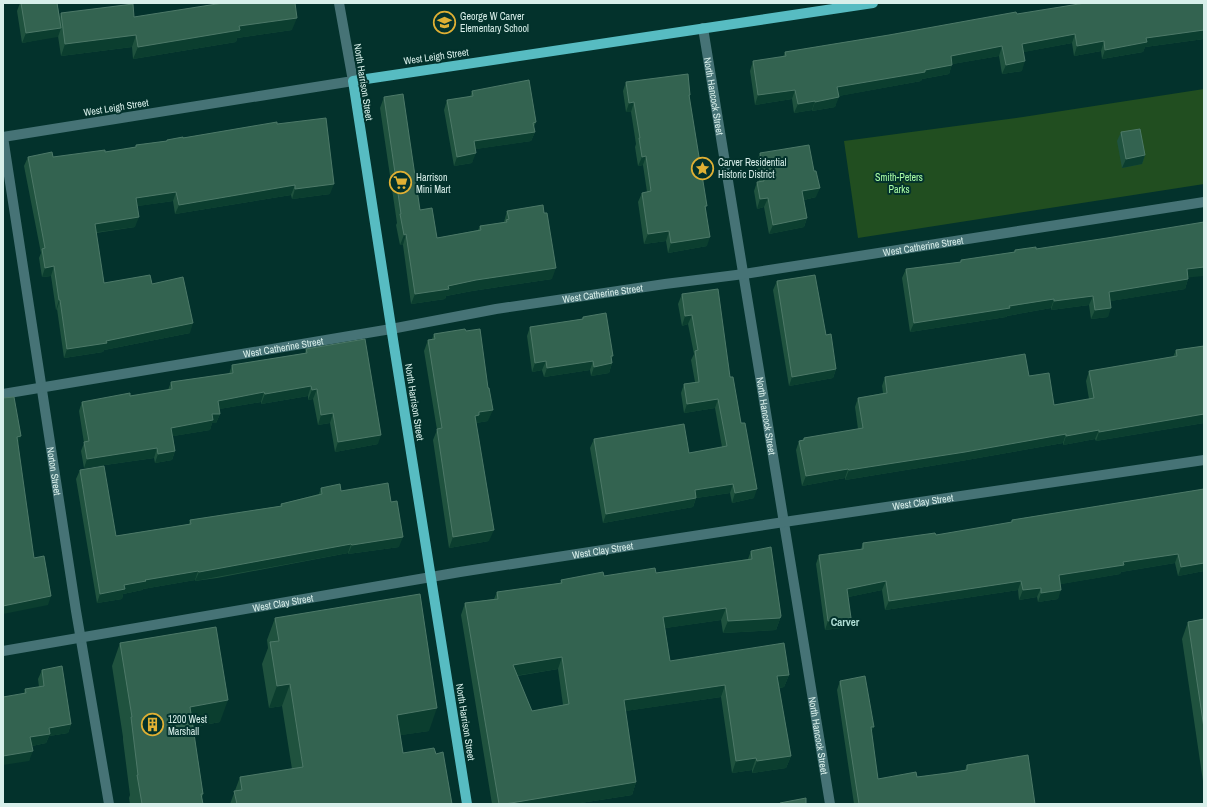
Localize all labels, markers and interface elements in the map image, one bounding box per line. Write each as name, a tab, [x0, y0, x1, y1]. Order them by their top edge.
school or university icon: George W Carver Elementary School	[431, 9, 457, 35]
place label: George W Carver Elementary School	[460, 10, 529, 35]
street label: North Harrison Street	[351, 43, 376, 122]
street label: West Leigh Street	[403, 45, 470, 67]
street label: North Hancock Street	[701, 56, 727, 137]
street label: West Leigh Street	[83, 96, 150, 119]
place icon: Carver Residential Historic District	[690, 155, 716, 181]
place label: Carver Residential Historic District	[718, 156, 787, 181]
supermarket icon: Harrison Mini Mart	[388, 170, 414, 196]
place label: Harrison Mini Mart	[416, 171, 451, 196]
park label: Smith-Peters Parks	[875, 171, 923, 196]
street label: West Catherine Street	[882, 234, 965, 259]
street label: West Catherine Street	[562, 281, 644, 306]
street label: West Catherine Street	[242, 334, 325, 361]
street label: North Harrison Street	[402, 363, 427, 442]
street label: North Hancock Street	[753, 376, 779, 456]
street label: Norton Street	[44, 446, 64, 497]
street label: West Clay Street	[892, 491, 955, 513]
street label: West Clay Street	[571, 539, 635, 562]
street label: West Clay Street	[252, 591, 315, 615]
district label: Carver	[831, 615, 860, 629]
street label: North Harrison Street	[453, 683, 478, 762]
street label: North Hancock Street	[806, 696, 831, 776]
building icon: 1200 West Marshall	[140, 712, 166, 738]
place label: 1200 West Marshall	[168, 713, 208, 738]

